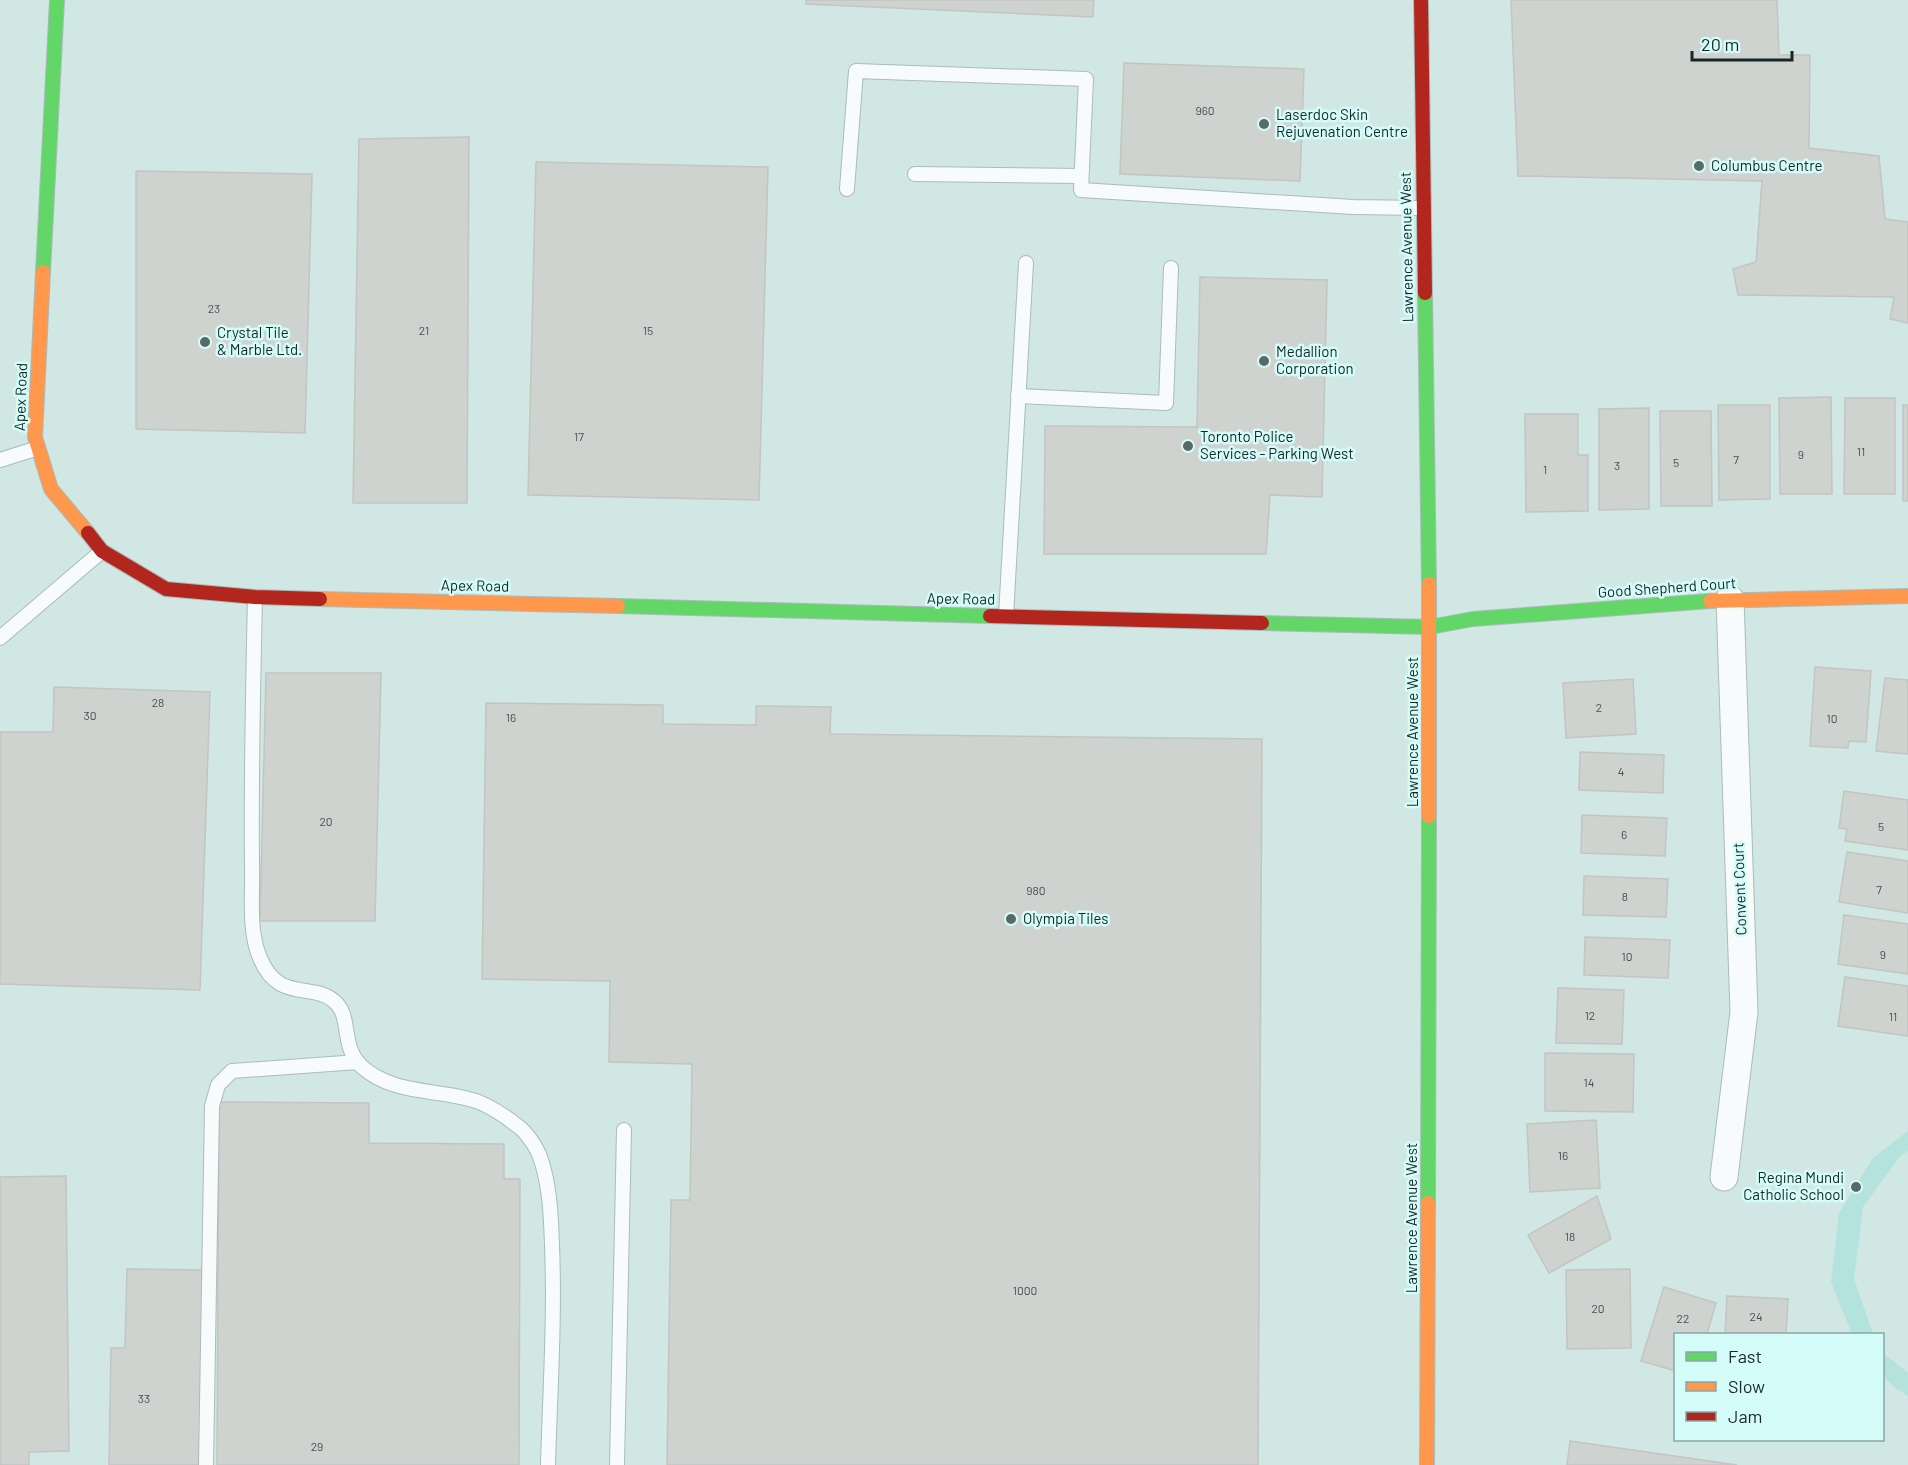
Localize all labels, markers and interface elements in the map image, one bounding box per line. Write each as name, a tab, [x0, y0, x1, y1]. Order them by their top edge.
scale bar	[1692, 24, 1792, 62]
text: 20 m	[1701, 33, 1739, 55]
house number: 960	[1195, 103, 1215, 117]
place label: Laserdoc Skin Rejuvenation Centre	[1276, 105, 1408, 140]
marker: Laserdoc Skin Rejuvenation Centre	[1257, 117, 1271, 131]
place label: Columbus Centre	[1711, 156, 1823, 174]
marker: Columbus Centre	[1692, 159, 1706, 173]
street label: Lawrence Avenue West	[1396, 172, 1416, 322]
house number: 23	[208, 301, 220, 315]
place label: Crystal Tile & Marble Ltd.	[217, 323, 302, 358]
house number: 21	[419, 323, 429, 337]
house number: 15	[643, 323, 653, 337]
marker: Crystal Tile & Marble Ltd.	[198, 335, 212, 349]
place label: Medallion Corporation	[1276, 342, 1354, 377]
marker: Medallion Corporation	[1257, 354, 1271, 368]
street label: Apex Road	[10, 362, 30, 431]
place label: Toronto Police Services - Parking West	[1200, 427, 1354, 462]
house number: 17	[574, 429, 584, 443]
marker: Toronto Police Services - Parking West	[1181, 439, 1195, 453]
house number: 11	[1857, 444, 1865, 458]
house number: 9	[1798, 447, 1804, 461]
house number: 7	[1733, 452, 1739, 466]
house number: 5	[1673, 455, 1679, 469]
house number: 3	[1614, 458, 1620, 472]
house number: 1	[1543, 462, 1547, 476]
street label: Good Shepherd Court	[1597, 573, 1737, 601]
street label: Apex Road	[441, 575, 509, 595]
street label: Apex Road	[927, 588, 995, 608]
street label: Lawrence Avenue West	[1403, 657, 1421, 807]
house number: 28	[152, 695, 164, 709]
house number: 2	[1596, 700, 1602, 714]
house number: 30	[84, 708, 96, 722]
house number: 16	[506, 710, 516, 724]
house number: 10	[1827, 711, 1837, 725]
house number: 4	[1618, 764, 1624, 778]
house number: 20	[319, 814, 333, 828]
house number: 5	[1878, 819, 1884, 833]
house number: 6	[1621, 827, 1627, 841]
street label: Convent Court	[1728, 842, 1750, 936]
house number: 7	[1876, 882, 1882, 896]
house number: 980	[1026, 883, 1046, 897]
house number: 8	[1622, 889, 1628, 903]
place label: Olympia Tiles	[1023, 909, 1109, 927]
marker: Olympia Tiles	[1004, 912, 1018, 926]
house number: 9	[1880, 947, 1886, 961]
house number: 10	[1622, 949, 1632, 963]
house number: 12	[1585, 1008, 1595, 1022]
house number: 11	[1889, 1009, 1897, 1023]
house number: 14	[1584, 1075, 1594, 1089]
street label: Lawrence Avenue West	[1402, 1143, 1420, 1293]
house number: 16	[1558, 1148, 1568, 1162]
place label: Regina Mundi Catholic School	[1743, 1168, 1844, 1203]
marker: Regina Mundi Catholic School	[1849, 1180, 1863, 1194]
house number: 18	[1565, 1229, 1575, 1243]
house number: 1000	[1013, 1283, 1037, 1297]
house number: 20	[1591, 1301, 1605, 1315]
house number: 24	[1749, 1309, 1763, 1323]
house number: 22	[1677, 1311, 1689, 1325]
legend	[1674, 1333, 1884, 1441]
text: Fast	[1728, 1345, 1762, 1367]
text: Slow	[1728, 1375, 1765, 1397]
house number: 33	[138, 1391, 150, 1405]
text: Jam	[1728, 1405, 1762, 1427]
house number: 29	[311, 1439, 323, 1453]

